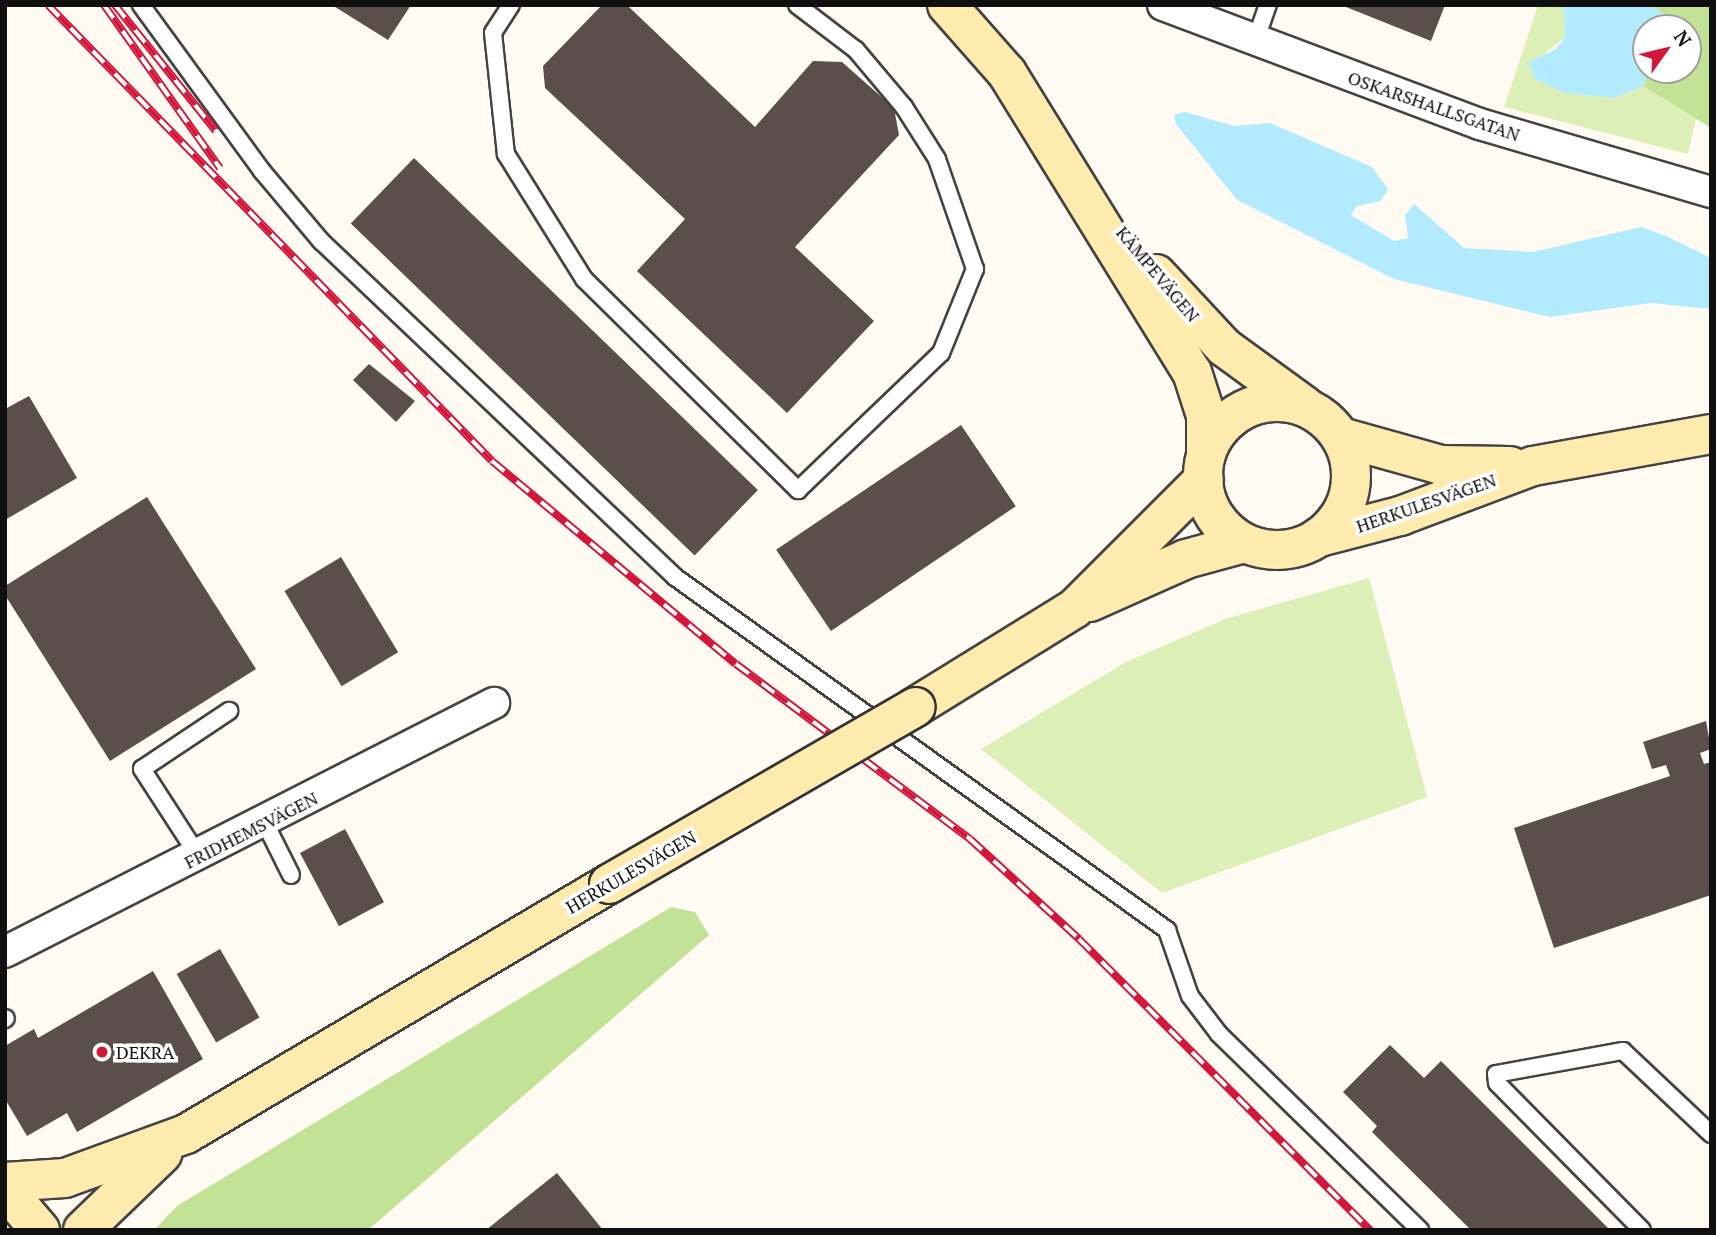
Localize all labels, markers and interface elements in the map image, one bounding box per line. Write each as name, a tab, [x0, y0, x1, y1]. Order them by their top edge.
north arrow	[1632, 14, 1702, 84]
text: N	[1669, 25, 1698, 51]
street label: OSKARSHALLSGATAN	[1345, 66, 1523, 146]
street label: KÄMPEVÄGEN	[1112, 222, 1204, 326]
street label: HERKULESVÄGEN	[1353, 469, 1499, 537]
street label: FRIDHEMSVÄGEN	[181, 787, 321, 873]
street label: HERKULESVÄGEN	[562, 826, 700, 918]
place label: DEKRA	[116, 1041, 175, 1063]
marker: DEKRA	[94, 1044, 110, 1060]

